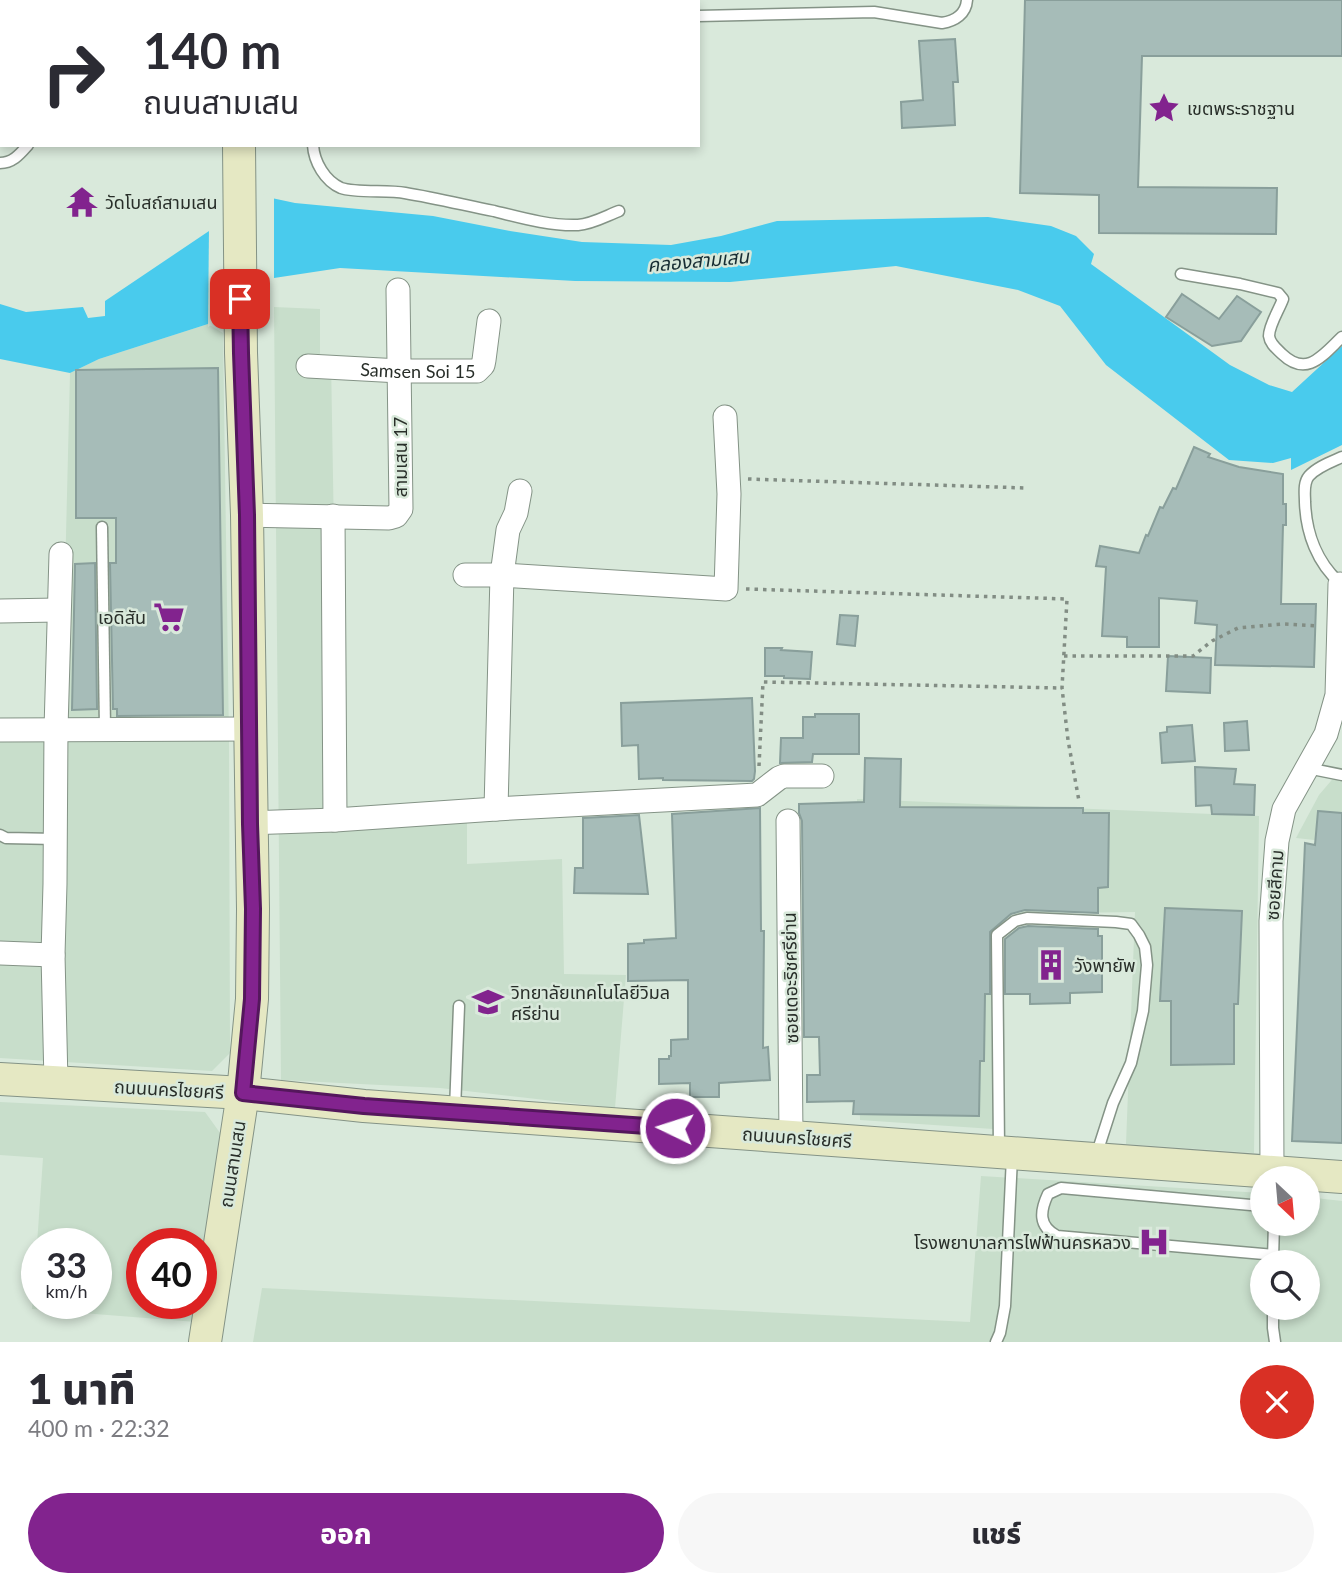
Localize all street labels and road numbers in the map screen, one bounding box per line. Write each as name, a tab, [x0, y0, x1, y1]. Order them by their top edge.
street label: Samsen Soi 15	[360, 358, 475, 382]
street label: สามเสน 17	[389, 417, 411, 497]
street label: ซอยสีคาม	[1261, 849, 1287, 921]
street label: ซอยเดอะริชศรีย่าน	[778, 912, 802, 1044]
street label: ถนนนครไชยศรี	[114, 1075, 225, 1103]
street label: ถนนสามเสน	[214, 1119, 250, 1209]
street label: ถนนนครไชยศรี	[742, 1122, 853, 1152]

